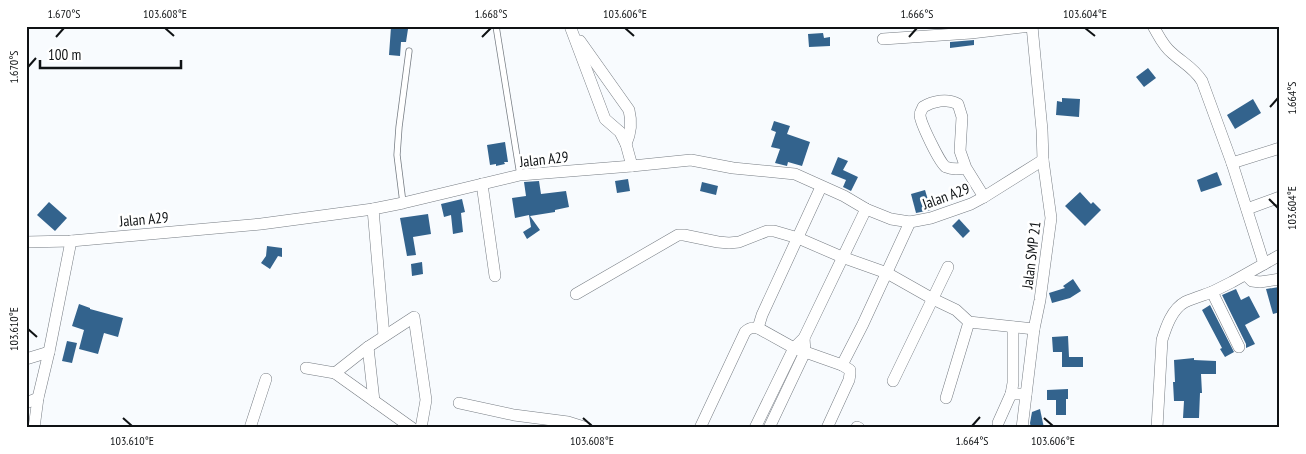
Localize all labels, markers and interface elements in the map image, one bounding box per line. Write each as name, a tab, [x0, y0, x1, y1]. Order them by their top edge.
text: 1.670°S	[48, 6, 80, 21]
text: 103.608°E	[143, 6, 187, 21]
text: 1.668°S	[475, 6, 507, 21]
text: 103.606°E	[603, 6, 647, 21]
text: 1.666°S	[901, 6, 933, 21]
text: 103.604°E	[1063, 6, 1107, 21]
scale bar	[40, 38, 181, 70]
text: 100 m	[48, 45, 81, 64]
text: 1.670°S	[6, 51, 21, 83]
text: 1.664°S	[1284, 82, 1299, 114]
street label: Jalan A29	[518, 147, 569, 171]
street label: Jalan A29	[919, 179, 972, 214]
text: 103.604°E	[1284, 186, 1299, 230]
street label: Jalan A29	[118, 207, 169, 231]
street label: Jalan SMP 21	[1017, 220, 1045, 291]
text: 103.610°E	[6, 307, 21, 351]
text: 103.610°E	[110, 433, 154, 448]
text: 103.608°E	[570, 433, 614, 448]
text: 1.664°S	[956, 433, 988, 448]
text: 103.606°E	[1031, 433, 1075, 448]

